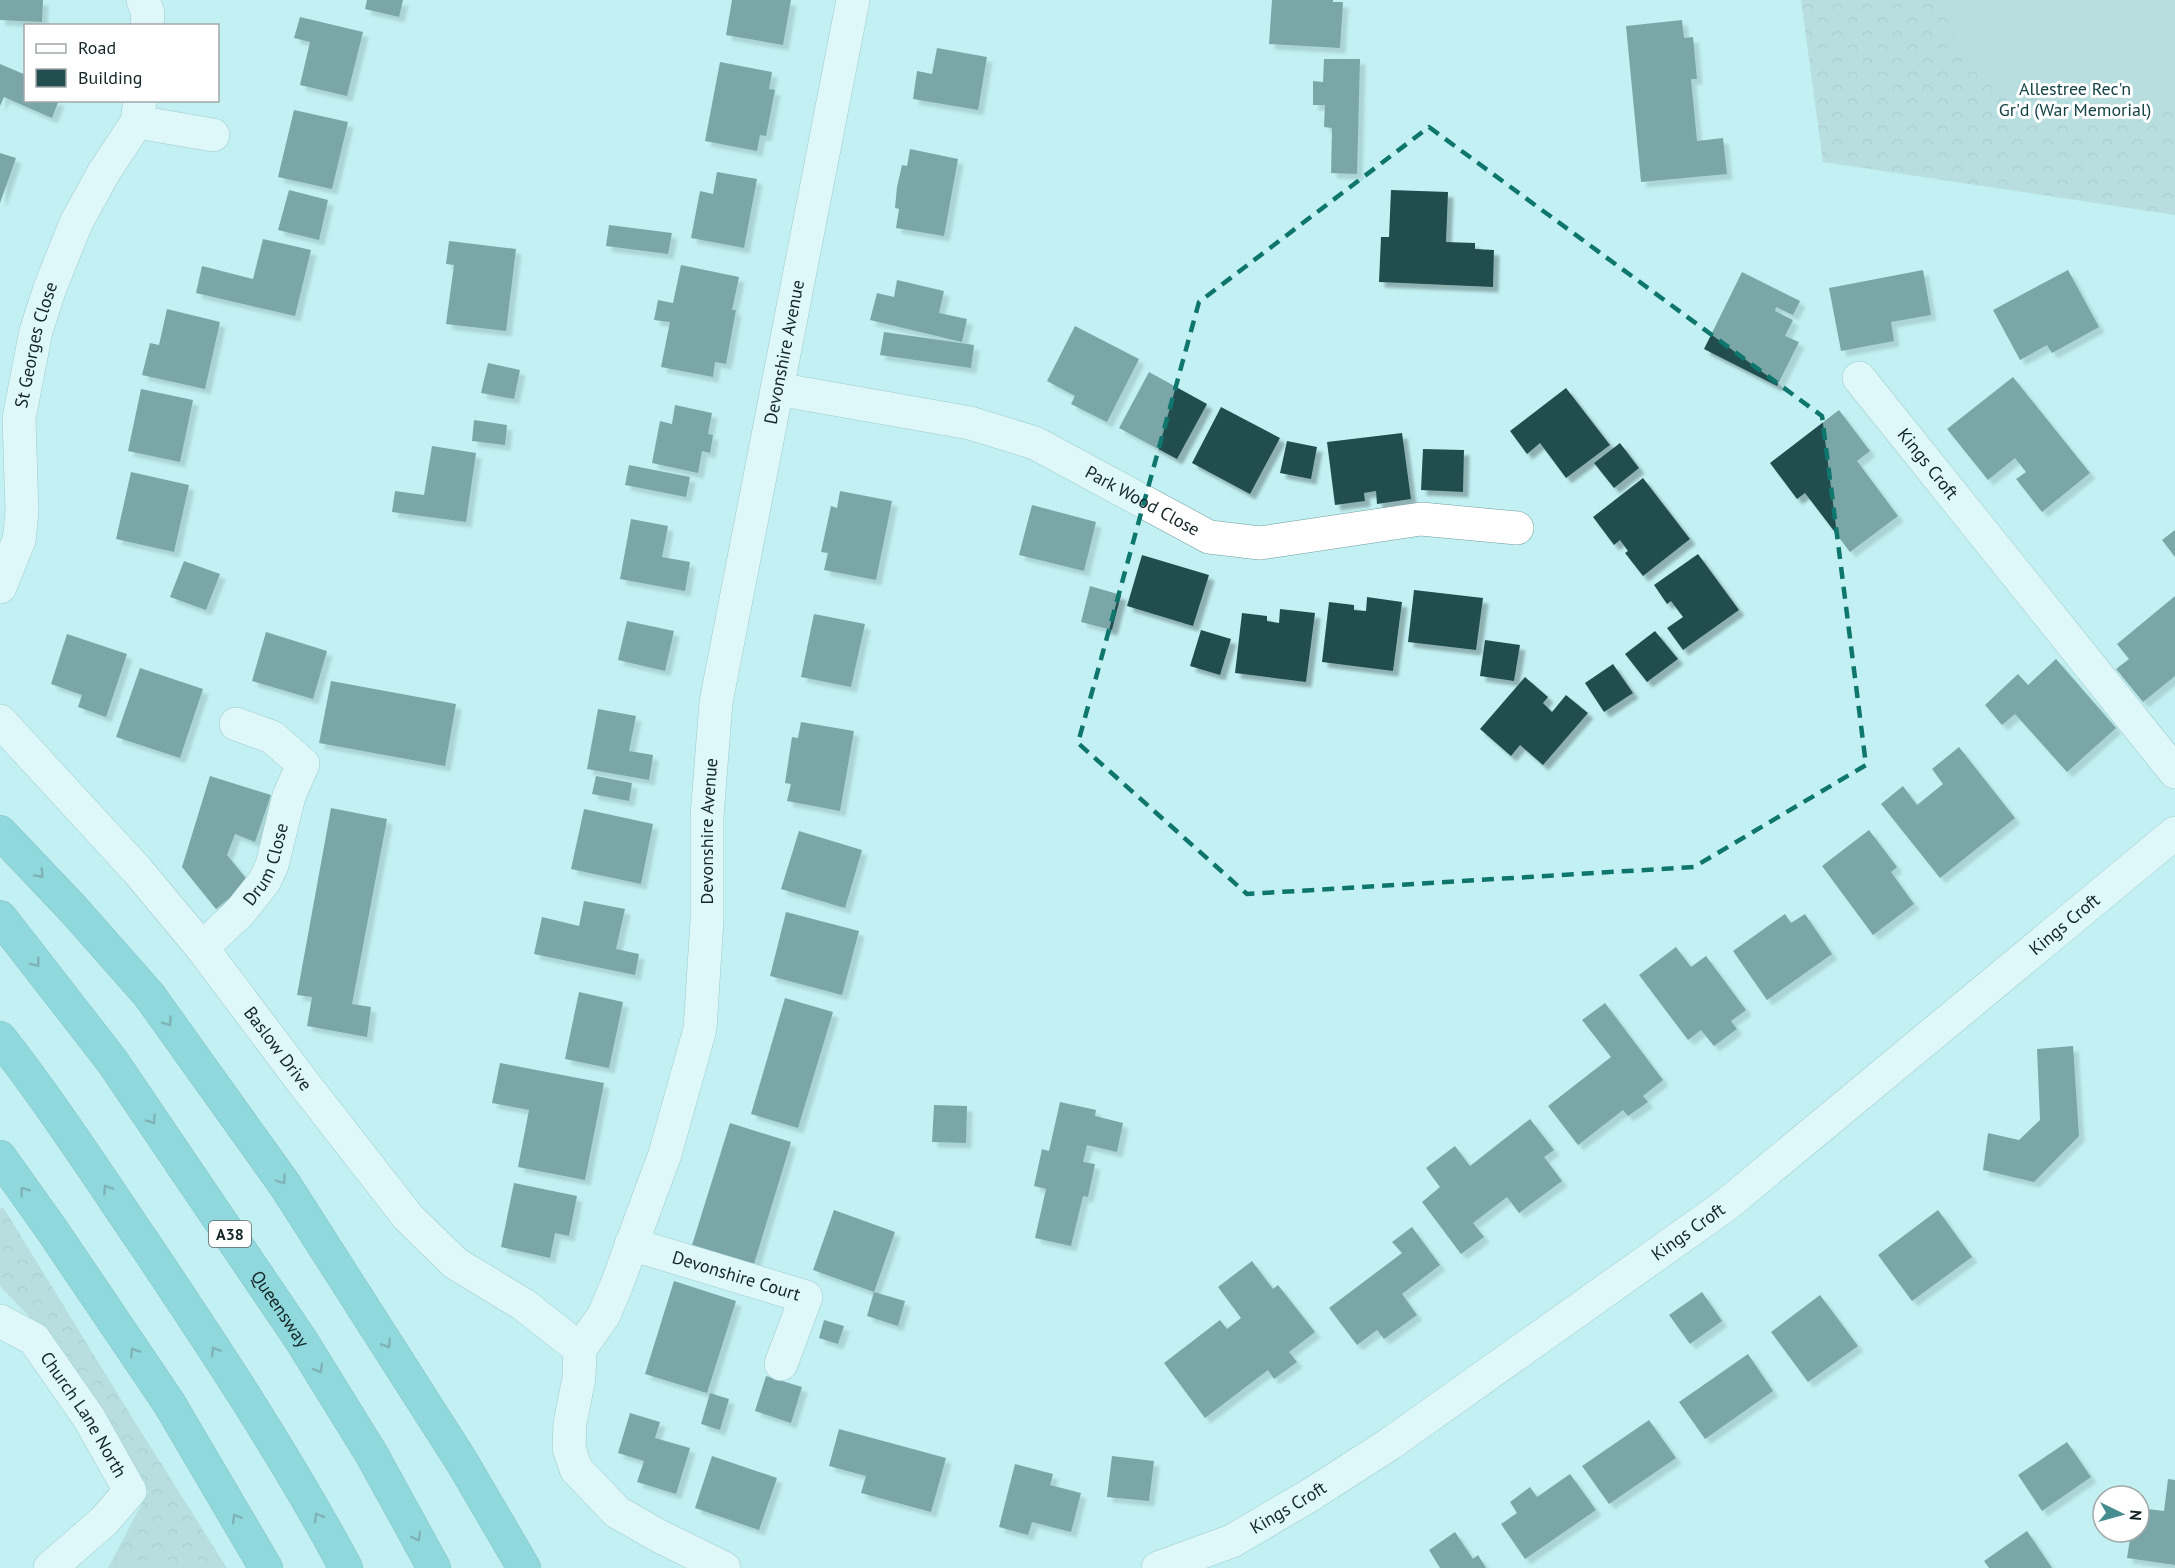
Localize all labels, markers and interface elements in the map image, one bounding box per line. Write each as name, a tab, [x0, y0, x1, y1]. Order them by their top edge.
legend	[24, 24, 219, 102]
text: Road	[78, 36, 116, 59]
text: Building	[78, 66, 142, 89]
park label: Allestree Rec'n Gr'd (War Memorial)	[1999, 77, 2151, 121]
street label: St Georges Close	[9, 278, 62, 410]
street label: Devonshire Avenue	[758, 278, 809, 426]
street label: Kings Croft	[1893, 423, 1964, 504]
street label: Park Wood Close	[1081, 460, 1204, 541]
street label: Devonshire Avenue	[695, 757, 723, 904]
street label: Drum Close	[238, 820, 293, 910]
one-way arrow	[33, 868, 44, 878]
street label: Kings Croft	[2024, 888, 2104, 960]
one-way arrow	[28, 956, 39, 967]
street label: Baslow Drive	[239, 1002, 317, 1095]
one-way arrow	[161, 1015, 172, 1026]
one-way arrow	[145, 1113, 156, 1124]
one-way arrow	[275, 1173, 286, 1184]
one-way arrow	[103, 1185, 114, 1196]
one-way arrow	[20, 1186, 31, 1197]
street label: Kings Croft	[1647, 1198, 1729, 1265]
road number: A38	[209, 1221, 251, 1247]
street label: Devonshire Court	[670, 1245, 803, 1306]
street label: Queensway	[246, 1266, 315, 1352]
one-way arrow	[380, 1337, 391, 1348]
street label: Church Lane North	[35, 1347, 132, 1482]
one-way arrow	[130, 1347, 141, 1358]
one-way arrow	[210, 1347, 222, 1357]
one-way arrow	[311, 1363, 323, 1373]
street label: Kings Croft	[1246, 1476, 1330, 1539]
north arrow	[2091, 1484, 2151, 1544]
text: N	[2126, 1509, 2146, 1521]
one-way arrow	[314, 1513, 325, 1523]
one-way arrow	[232, 1514, 244, 1524]
one-way arrow	[410, 1531, 421, 1541]

